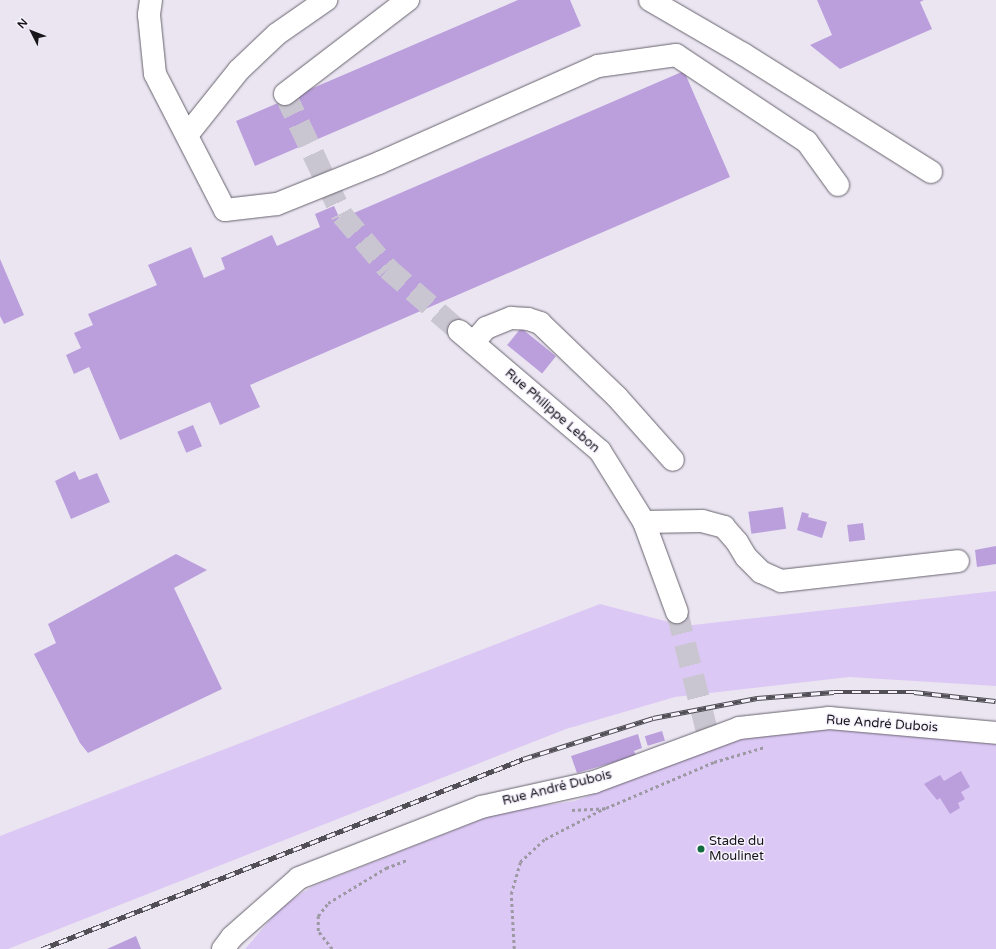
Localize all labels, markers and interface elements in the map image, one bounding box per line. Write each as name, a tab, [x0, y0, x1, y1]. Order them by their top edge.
north arrow	[12, 12, 52, 52]
text: N	[15, 16, 30, 31]
street label: Rue Philippe Lebon	[502, 366, 602, 456]
street label: Rue André Dubois	[825, 712, 939, 736]
street label: Rue André Dubois	[501, 767, 613, 809]
place label: Stade du Moulinet	[709, 834, 764, 865]
marker: Stade du Moulinet	[696, 844, 706, 854]

